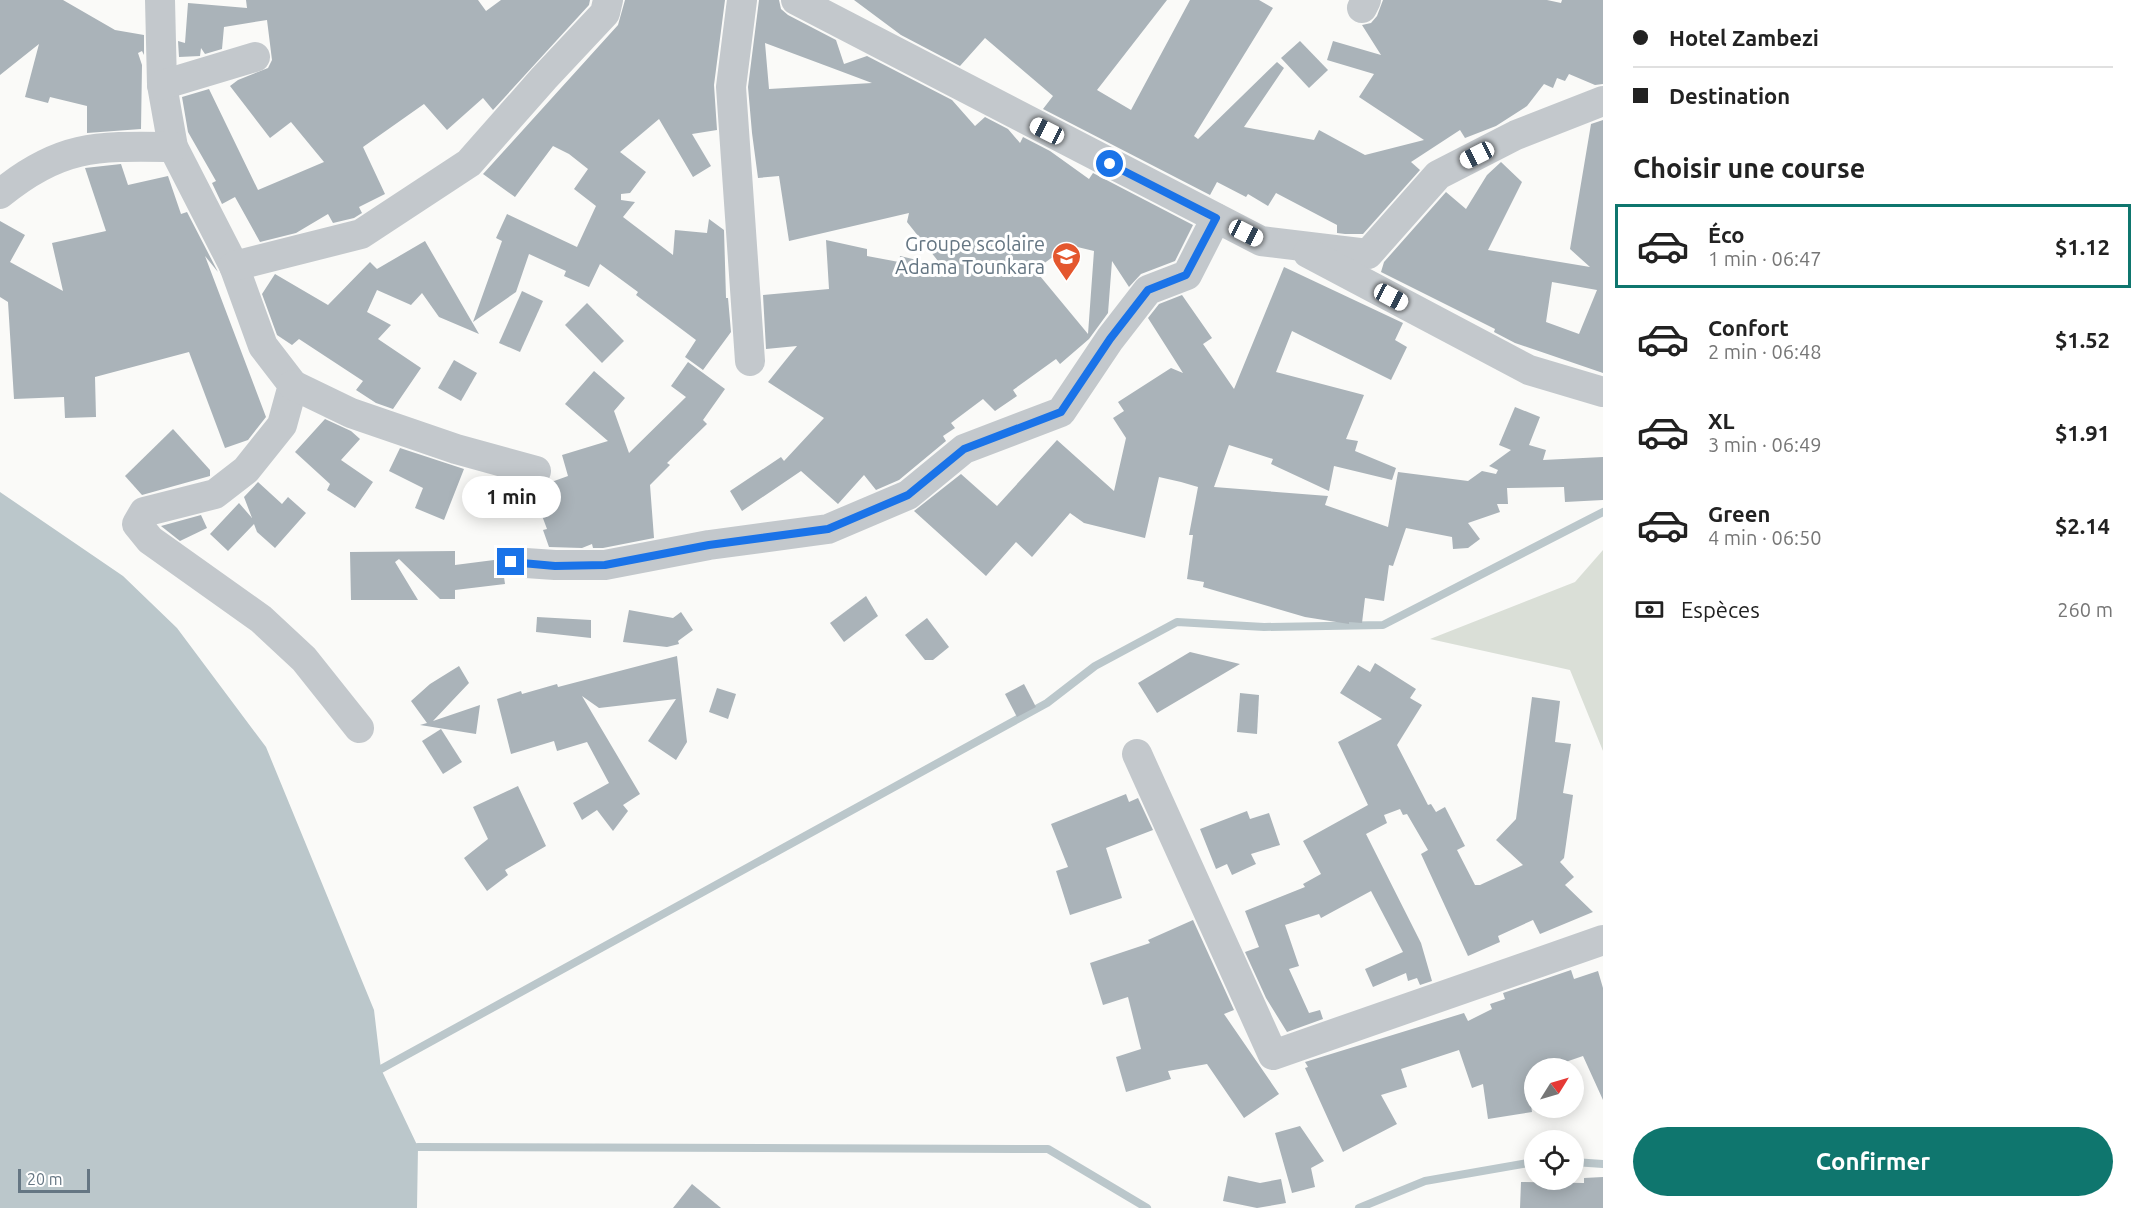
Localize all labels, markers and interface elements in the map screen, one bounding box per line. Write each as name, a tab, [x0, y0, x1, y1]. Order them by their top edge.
text: Hotel Zambezi	[1669, 25, 1819, 50]
text: Destination	[1669, 83, 1790, 108]
car	[1027, 115, 1067, 147]
car	[1457, 139, 1497, 171]
route start	[1096, 150, 1123, 177]
text: Choisir une course	[1633, 153, 1865, 183]
car	[1226, 217, 1266, 249]
icon: car	[1636, 219, 1690, 273]
text: Éco	[1708, 222, 1745, 247]
place label: Groupe scolaire Adama Tounkara	[895, 232, 1045, 278]
text: $1.12	[2055, 234, 2110, 259]
school or university icon: Groupe scolaire Adama Tounkara	[1050, 240, 1082, 282]
text: 1 min · 06:47	[1708, 247, 1822, 270]
car	[1371, 281, 1411, 313]
icon: car	[1636, 312, 1690, 366]
text: Confort	[1708, 315, 1789, 340]
text: $1.52	[2055, 327, 2110, 352]
text: 2 min · 06:48	[1708, 340, 1822, 363]
icon: car	[1636, 405, 1690, 459]
text: XL	[1708, 408, 1735, 433]
text: $1.91	[2055, 420, 2110, 445]
text: 3 min · 06:49	[1708, 433, 1822, 456]
callout: 1 min	[462, 475, 560, 517]
text: 1 min	[486, 485, 537, 508]
icon: car	[1636, 498, 1690, 552]
text: Green	[1708, 501, 1770, 526]
text: $2.14	[2055, 513, 2110, 538]
text: 4 min · 06:50	[1708, 526, 1822, 549]
route end	[497, 548, 524, 575]
icon: cash	[1633, 593, 1666, 626]
text: Espèces	[1681, 597, 1760, 622]
text: 260 m	[2057, 598, 2113, 621]
north arrow	[1524, 1058, 1584, 1118]
map controls	[1524, 1058, 1584, 1190]
button: Confirmer	[1633, 1127, 2113, 1196]
button: locate	[1524, 1130, 1584, 1190]
scale bar	[18, 1166, 90, 1194]
text: 20 m	[27, 1170, 63, 1188]

